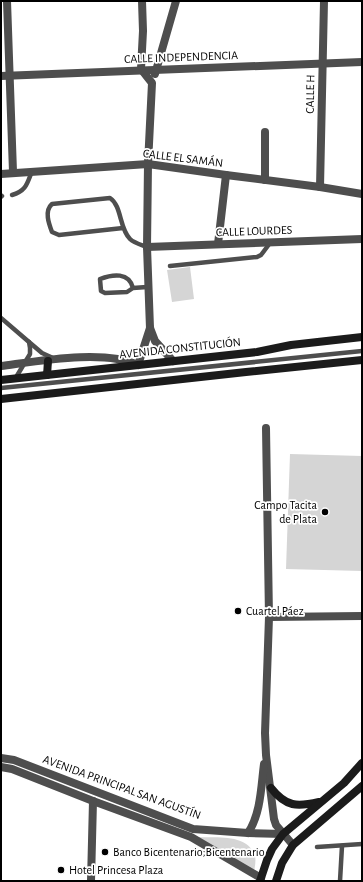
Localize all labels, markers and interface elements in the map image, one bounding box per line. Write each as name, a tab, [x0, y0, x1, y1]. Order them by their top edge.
street label: CALLE INDEPENDENCIA	[124, 49, 238, 65]
street label: CALLE H	[304, 74, 316, 114]
street label: CALLE EL SAMÁN	[142, 146, 224, 169]
street label: CALLE LOURDES	[216, 224, 293, 238]
street label: AVENIDA CONSTITUCIÓN	[119, 335, 241, 360]
place label: Campo Tacita de Plata	[254, 499, 317, 525]
marker: Campo Tacita de Plata	[320, 507, 330, 517]
place label: Cuartel Páez	[246, 605, 304, 617]
marker: Cuartel Páez	[233, 606, 243, 616]
street label: AVENIDA PRINCIPAL SAN AGUSTÍN	[41, 752, 203, 821]
place label: Banco Bicentenario;Bicentenario	[113, 846, 265, 858]
marker: Banco Bicentenario;Bicentenario	[100, 847, 110, 857]
place label: Hotel Princesa Plaza	[69, 864, 164, 876]
marker: Hotel Princesa Plaza	[56, 865, 66, 875]

